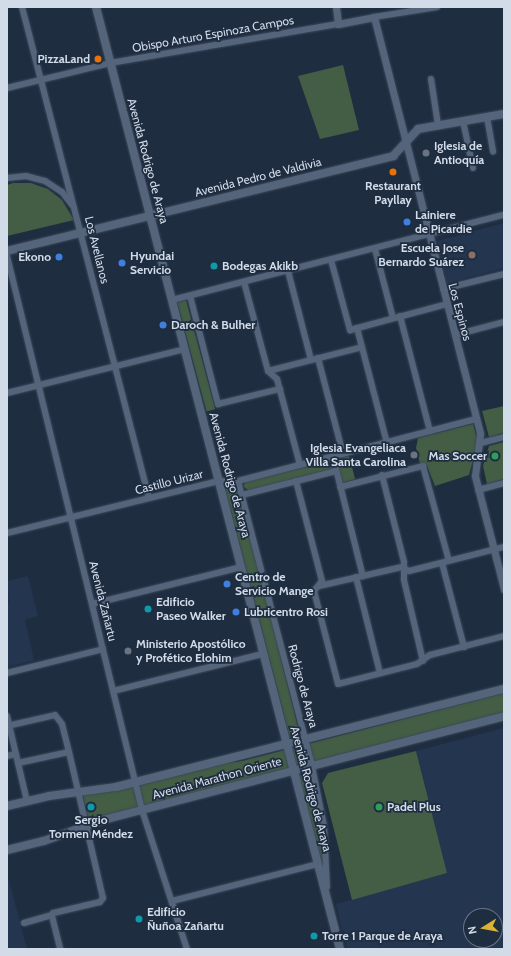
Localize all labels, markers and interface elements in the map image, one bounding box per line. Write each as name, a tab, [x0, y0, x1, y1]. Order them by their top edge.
street label: Obispo Arturo Espinoza Campos	[131, 13, 295, 55]
place label: PizzaLand	[37, 52, 90, 66]
marker: PizzaLand	[93, 54, 103, 64]
street label: Avenida Rodrigo de Araya	[124, 97, 172, 225]
place label: Iglesia de Antioquía	[434, 139, 484, 167]
marker: Iglesia de Antioquía	[421, 148, 431, 158]
street label: Avenida Pedro de Valdivia	[193, 154, 323, 200]
marker: Restaurant Payllay	[388, 167, 398, 177]
place label: Restaurant Payllay	[365, 179, 421, 207]
place label: Lainiere de Picardie	[415, 208, 472, 236]
street label: Los Avellanos	[82, 215, 112, 285]
marker: Lainiere de Picardie	[402, 217, 412, 227]
place label: Escuela Jose Bernardo Suárez	[378, 241, 464, 269]
place label: Hyundai Servicio	[130, 249, 174, 277]
place label: Ekono	[18, 250, 51, 264]
marker: Escuela Jose Bernardo Suárez	[467, 250, 477, 260]
marker: Ekono	[54, 252, 64, 262]
marker: Hyundai Servicio	[117, 258, 127, 268]
place label: Bodegas Akikb	[222, 259, 298, 273]
marker: Bodegas Akikb	[209, 261, 219, 271]
street label: Los Espinos	[445, 282, 475, 342]
place label: Daroch & Bulher	[171, 318, 255, 332]
marker: Daroch & Bulher	[158, 320, 168, 330]
street label: Avenida Rodrigo de Araya	[206, 411, 254, 539]
place label: Iglesia Evangeliaca Villa Santa Carolina	[306, 441, 406, 469]
place label: Mas Soccer	[429, 449, 487, 463]
marker: Iglesia Evangeliaca Villa Santa Carolina	[409, 450, 419, 460]
marker: Mas Soccer	[490, 451, 500, 461]
street label: Castillo Urizar	[133, 467, 205, 497]
street label: Avenida Zañartu	[86, 559, 120, 643]
place label: Centro de Servicio Mange	[235, 570, 313, 598]
marker: Centro de Servicio Mange	[222, 579, 232, 589]
place label: Edificio Paseo Walker	[156, 595, 226, 623]
marker: Edificio Paseo Walker	[143, 604, 153, 614]
place label: Lubricentro Rosi	[244, 605, 328, 619]
marker: Lubricentro Rosi	[231, 607, 241, 617]
place label: Ministerio Apostólico y Profético Elohim	[136, 637, 246, 665]
street label: Rodrigo de Araya	[285, 643, 321, 729]
marker: Ministerio Apostólico y Profético Elohim	[123, 646, 133, 656]
street label: Avenida Rodrigo de Araya	[287, 725, 335, 853]
street label: Avenida Marathon Oriente	[151, 754, 283, 802]
place label: Padel Plus	[387, 800, 441, 814]
marker: Sergio Tormen Méndez	[86, 802, 96, 812]
marker: Padel Plus	[374, 802, 384, 812]
place label: Sergio Tormen Méndez	[49, 813, 133, 841]
place label: Edificio Ñuñoa Zañartu	[147, 905, 224, 933]
north arrow	[463, 908, 503, 948]
marker: Edificio Ñuñoa Zañartu	[134, 914, 144, 924]
text: N	[465, 925, 480, 935]
place label: Torre 1 Parque de Araya	[322, 929, 443, 943]
marker: Torre 1 Parque de Araya	[309, 931, 319, 941]

